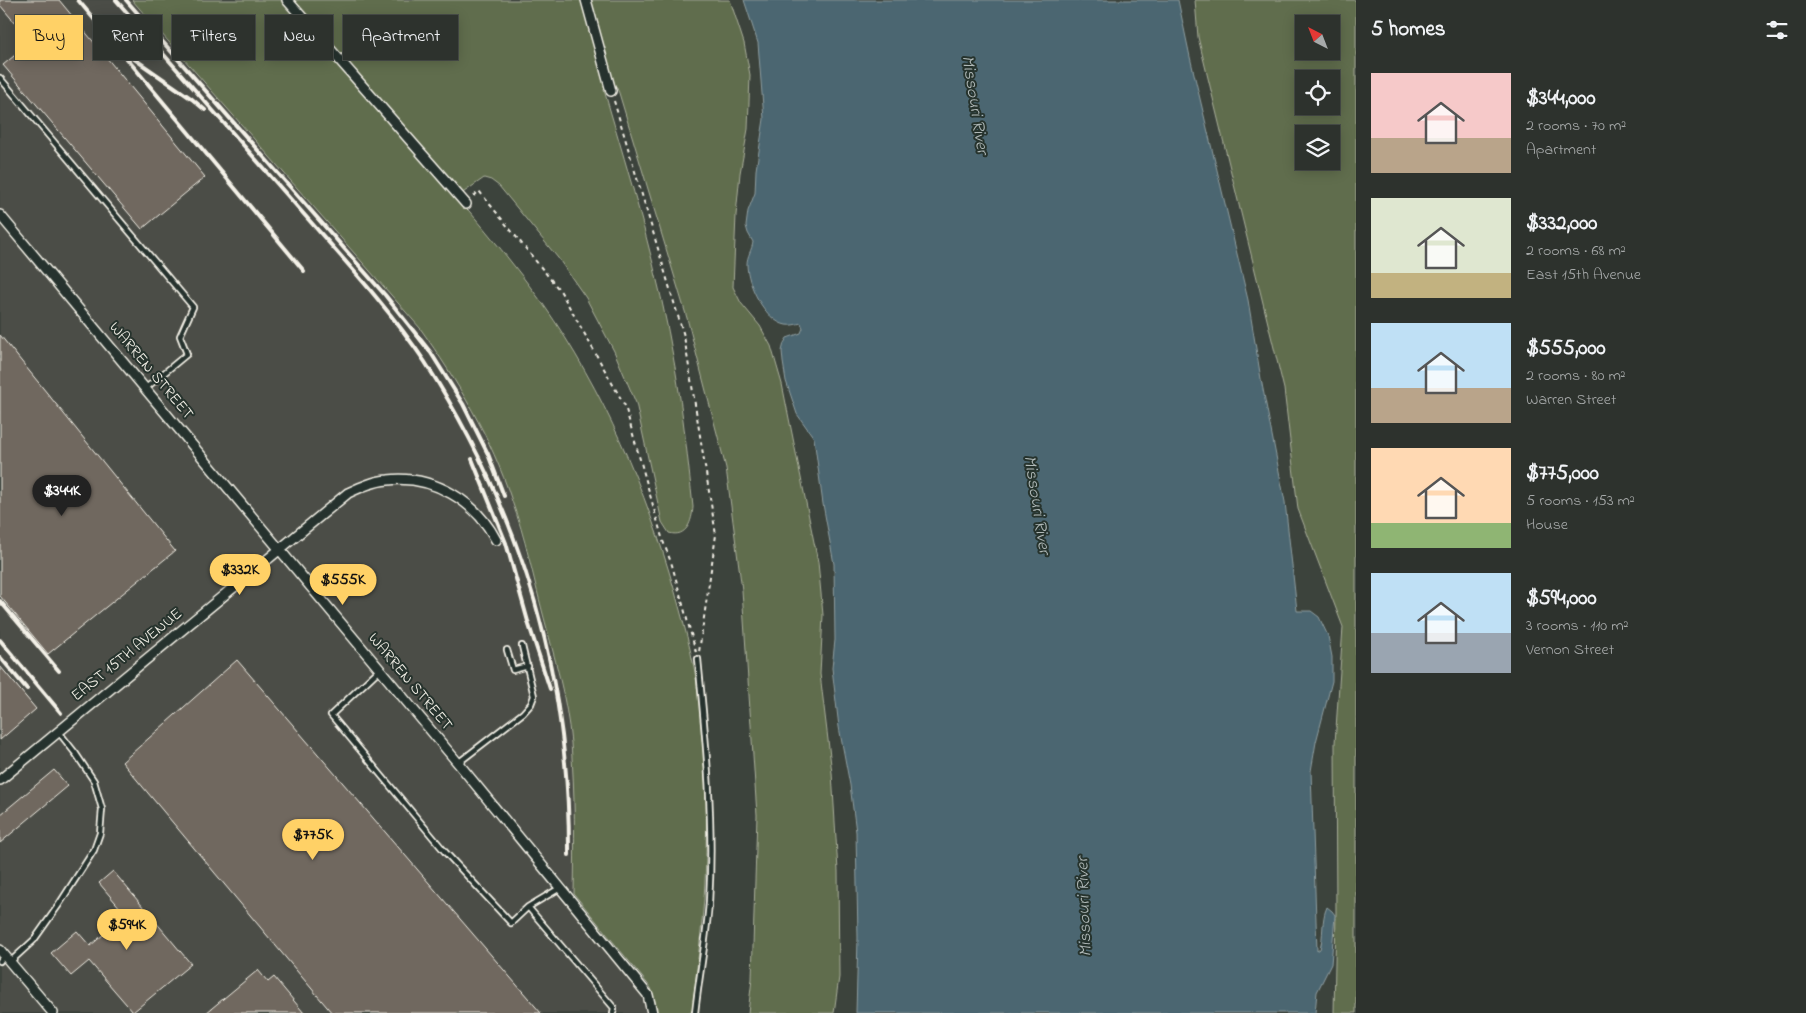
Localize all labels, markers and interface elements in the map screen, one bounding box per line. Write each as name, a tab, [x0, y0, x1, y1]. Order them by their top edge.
chip: Buy	[15, 15, 83, 60]
chip: Rent	[93, 15, 162, 60]
chip: Filters	[172, 15, 255, 60]
chip: New	[265, 15, 333, 60]
chip: Apartment	[343, 15, 458, 60]
north arrow	[1295, 15, 1340, 60]
map controls	[1295, 15, 1340, 170]
text: 5 homes	[1371, 15, 1446, 45]
icon: filters	[1763, 16, 1791, 44]
water label: Missouri River	[953, 54, 995, 159]
button: locate	[1295, 70, 1340, 115]
text: $344,000	[1526, 84, 1596, 114]
icon: home	[1411, 93, 1471, 153]
text: 2 rooms · 70 m²	[1526, 114, 1626, 138]
button: layers	[1295, 125, 1340, 170]
text: Apartment	[1526, 138, 1596, 162]
text: $332,000	[1526, 209, 1597, 239]
icon: home	[1411, 218, 1471, 278]
text: 2 rooms · 68 m²	[1526, 239, 1626, 263]
text: East 15th Avenue	[1526, 263, 1641, 287]
street label: WARREN STREET	[103, 317, 199, 425]
text: $555,000	[1526, 334, 1606, 364]
icon: home	[1411, 343, 1471, 403]
text: 2 rooms · 80 m²	[1526, 364, 1626, 388]
text: Warren Street	[1526, 388, 1616, 412]
water label: Missouri River	[1015, 454, 1057, 559]
text: $775,000	[1526, 459, 1599, 489]
icon: home	[1411, 468, 1471, 528]
pin: $344K	[27, 474, 97, 517]
text: $344K	[43, 479, 81, 503]
text: 5 rooms · 153 m²	[1526, 489, 1635, 513]
text: House	[1526, 513, 1568, 537]
pin: $332K	[205, 554, 275, 596]
text: $332K	[221, 558, 259, 582]
pin: $555K	[308, 564, 378, 606]
text: $555K	[321, 568, 365, 592]
text: $594,000	[1526, 584, 1597, 614]
icon: home	[1411, 593, 1471, 653]
street label: EAST 15TH AVENUE	[66, 602, 188, 708]
text: 3 rooms · 110 m²	[1526, 614, 1628, 638]
street label: WARREN STREET	[362, 628, 458, 736]
text: Vernon Street	[1526, 638, 1614, 662]
pin: $775K	[278, 818, 348, 861]
text: $775K	[293, 823, 333, 847]
water label: Missouri River	[1070, 854, 1100, 957]
pin: $594K	[92, 908, 162, 951]
text: $594K	[108, 913, 146, 937]

